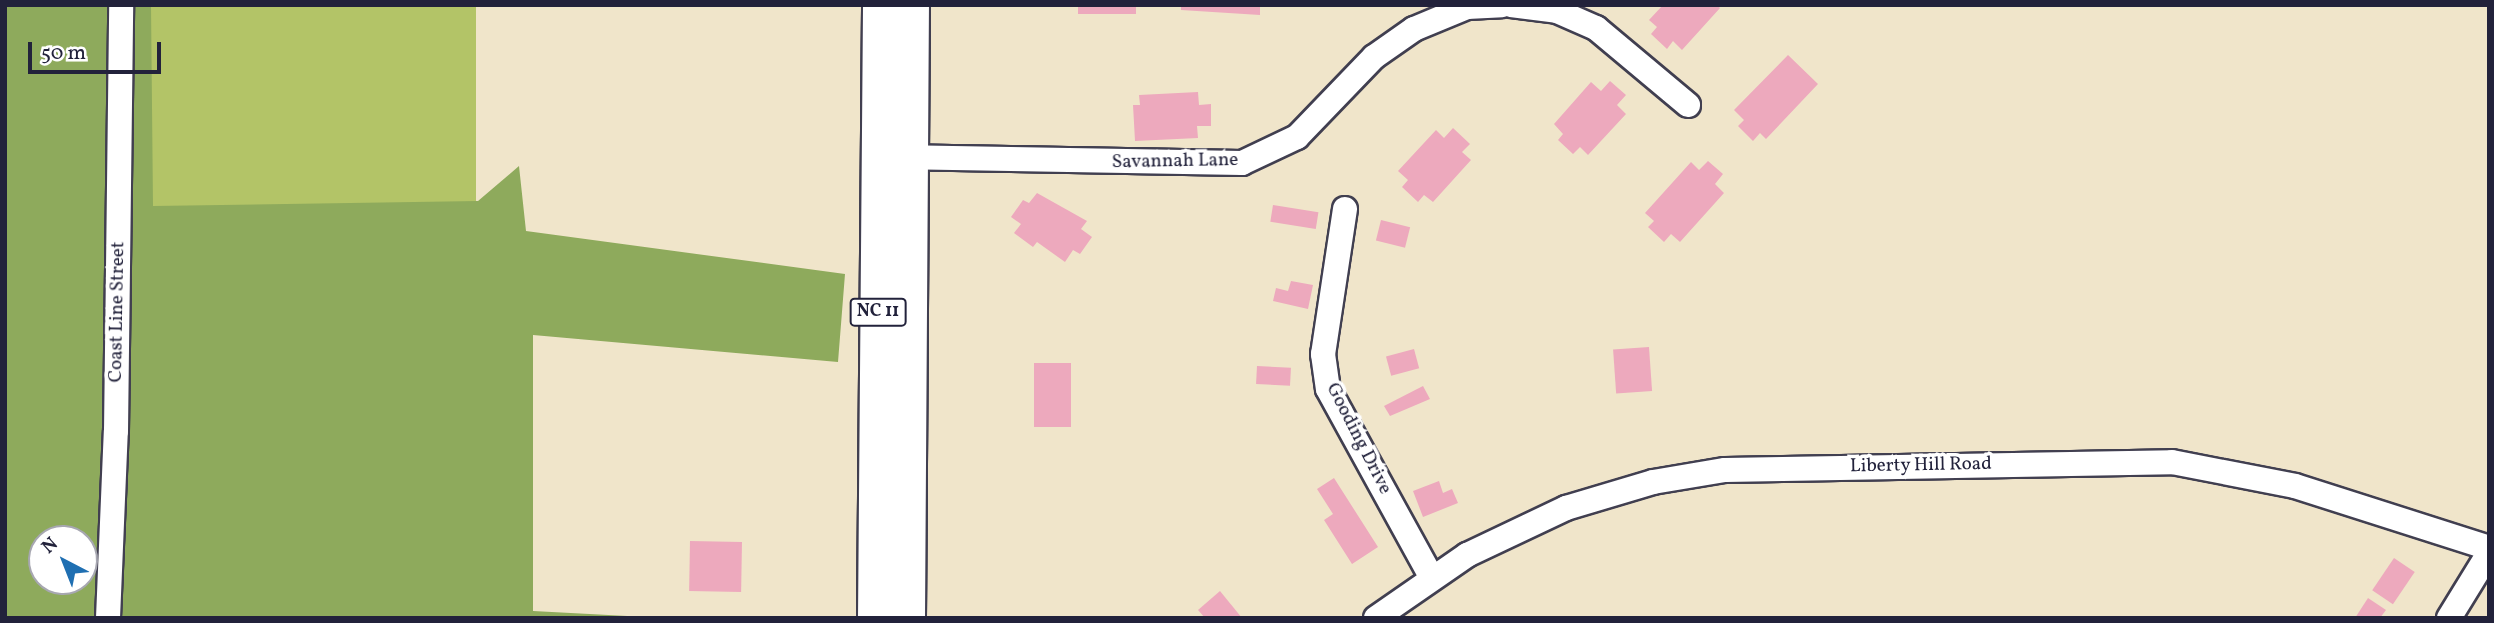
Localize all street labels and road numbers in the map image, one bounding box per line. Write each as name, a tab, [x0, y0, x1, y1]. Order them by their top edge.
street label: Savannah Lane	[1112, 149, 1238, 175]
street label: Coast Line Street	[105, 241, 131, 383]
road number: NC 11	[848, 298, 908, 326]
street label: Gooding Drive	[1320, 380, 1396, 498]
street label: Liberty Hill Road	[1850, 453, 1992, 479]

